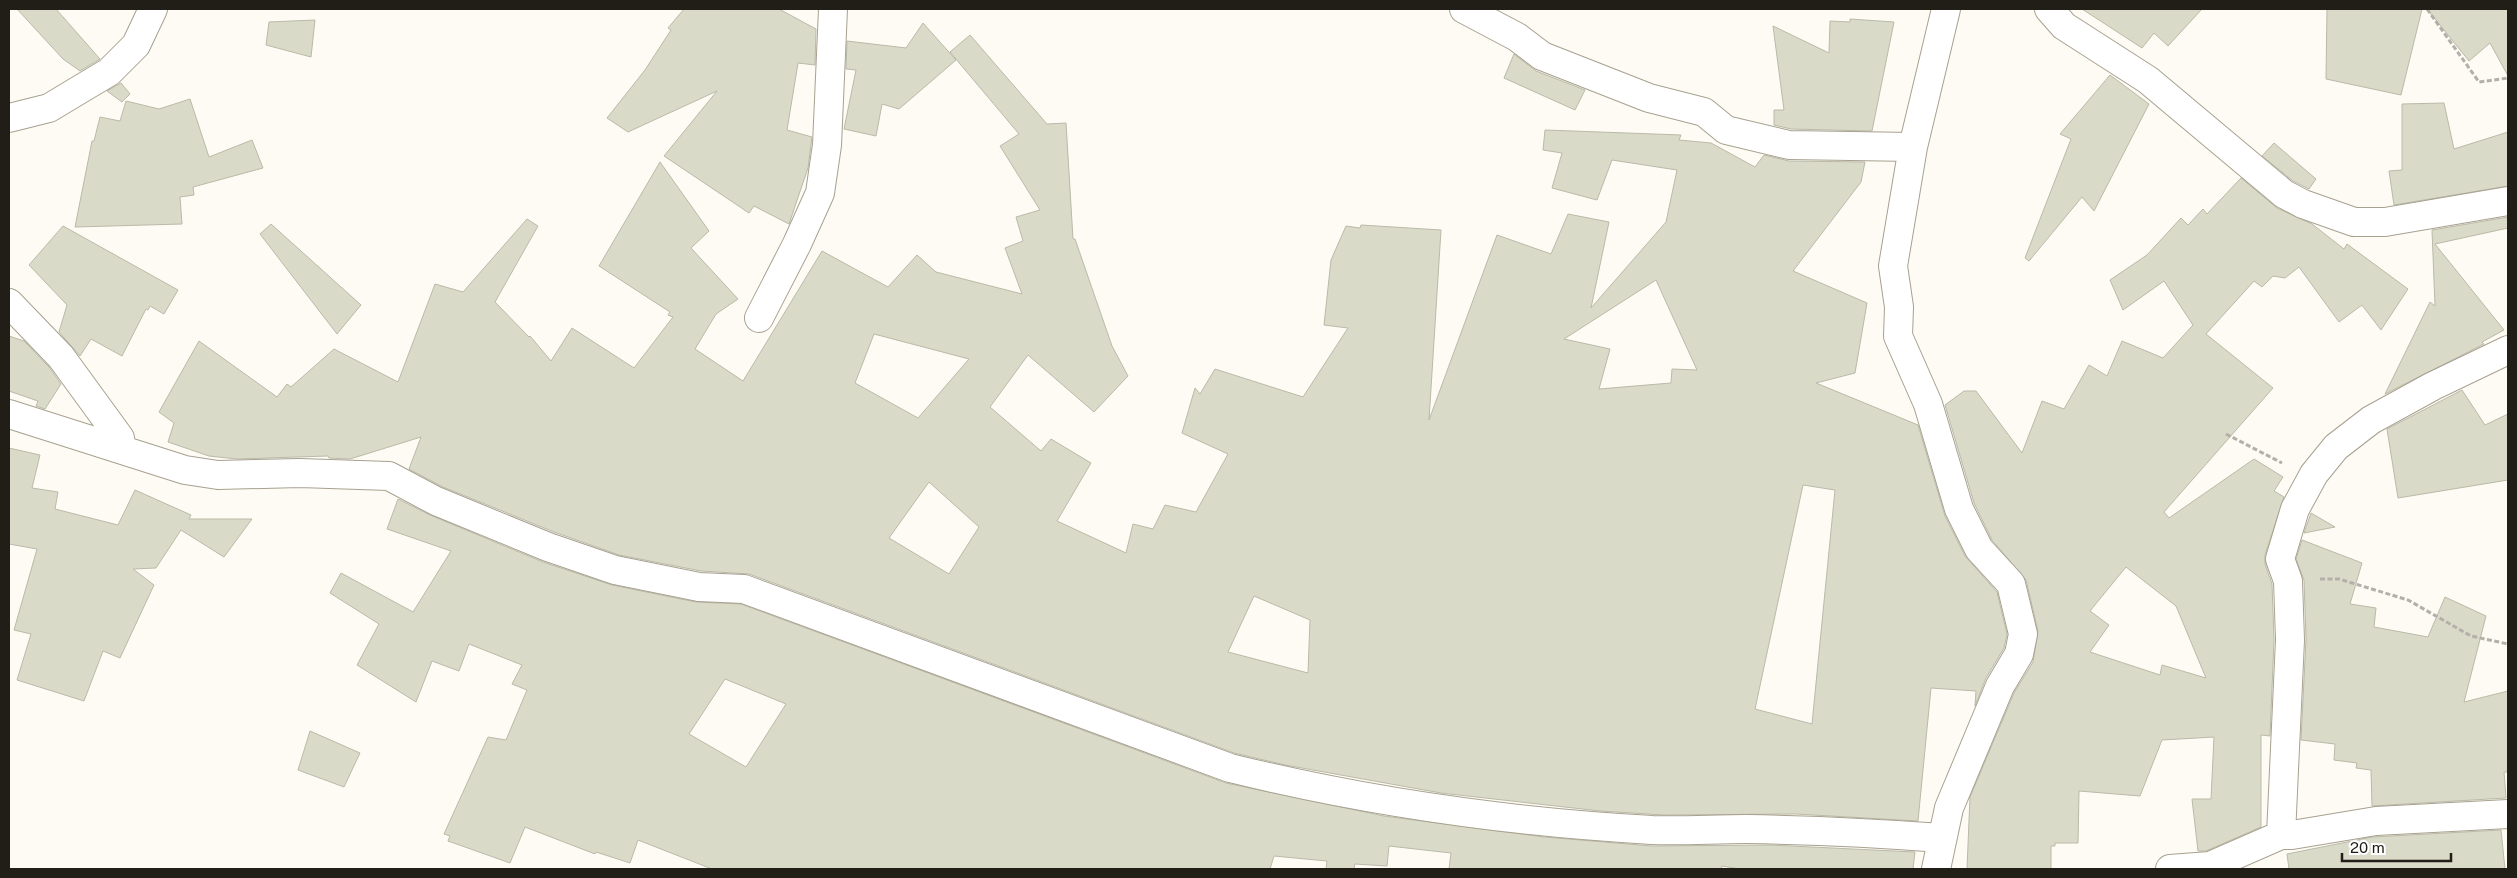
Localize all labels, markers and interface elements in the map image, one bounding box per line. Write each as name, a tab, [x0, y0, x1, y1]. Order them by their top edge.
scale bar	[2342, 830, 2451, 862]
text: 20 m	[2350, 839, 2385, 856]

